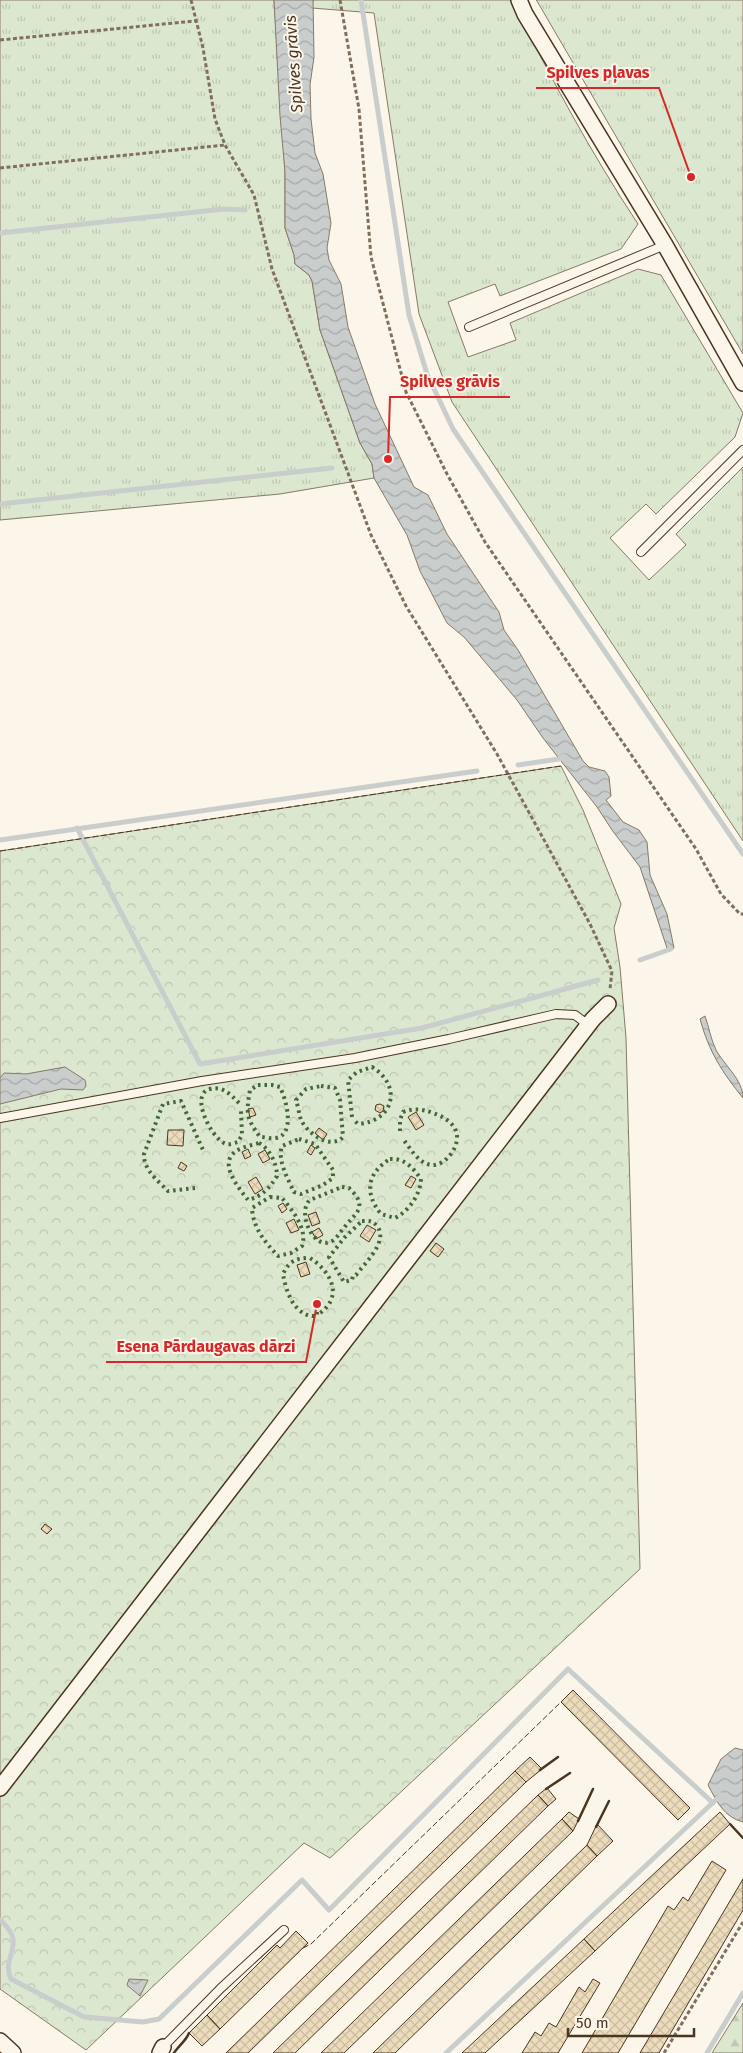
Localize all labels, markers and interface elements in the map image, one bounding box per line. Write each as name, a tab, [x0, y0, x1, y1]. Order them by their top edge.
water label: Spilves grāvis	[281, 14, 306, 114]
callout: Spilves pļavas	[536, 57, 659, 88]
text: Spilves pļavas	[546, 63, 650, 83]
callout: Spilves grāvis	[390, 366, 510, 397]
text: Spilves grāvis	[400, 372, 500, 391]
callout: Esena Pārdaugavas dārzi	[106, 1331, 306, 1362]
text: Esena Pārdaugavas dārzi	[116, 1337, 296, 1356]
scale bar	[568, 2006, 694, 2038]
text: 50 m	[576, 2014, 609, 2032]

